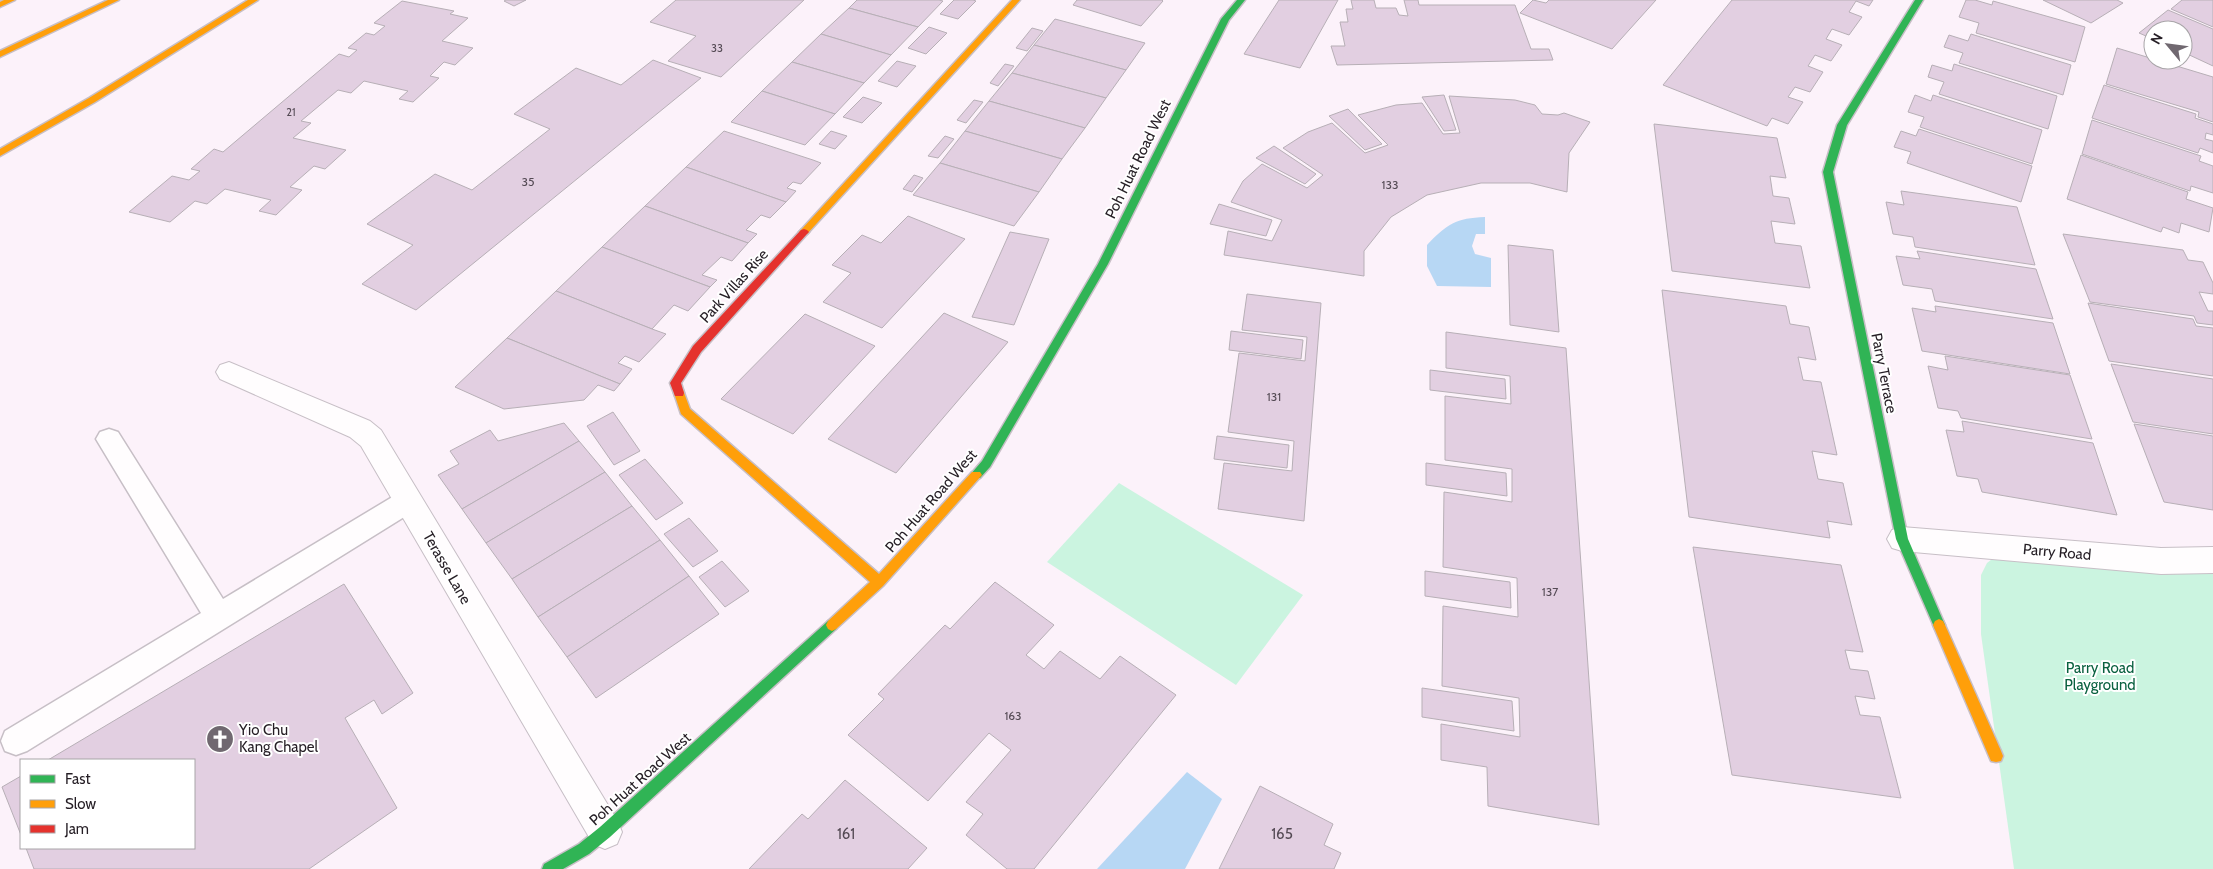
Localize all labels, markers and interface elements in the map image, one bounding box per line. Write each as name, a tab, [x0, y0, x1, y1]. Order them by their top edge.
north arrow	[2143, 20, 2193, 70]
text: N	[2146, 30, 2167, 47]
house number: 33	[711, 41, 723, 55]
street label: Poh Huat Road West	[1101, 96, 1175, 222]
house number: 21	[286, 105, 296, 119]
house number: 35	[522, 174, 534, 189]
house number: 133	[1382, 177, 1398, 192]
street label: Park Villas Rise	[696, 245, 772, 327]
street label: Parry Terrace	[1867, 331, 1901, 415]
house number: 131	[1267, 389, 1281, 404]
street label: Poh Huat Road West	[881, 446, 981, 556]
street label: Terasse Lane	[419, 529, 475, 608]
street label: Parry Road	[2022, 540, 2092, 564]
house number: 137	[1542, 584, 1558, 599]
park label: Parry Road Playground	[2064, 659, 2136, 694]
house number: 163	[1004, 708, 1022, 723]
place label: Yio Chu Kang Chapel	[238, 721, 319, 756]
church icon: Yio Chu Kang Chapel	[205, 724, 235, 754]
street label: Poh Huat Road West	[586, 729, 694, 829]
legend	[20, 759, 195, 849]
text: Fast	[65, 770, 90, 788]
text: Slow	[65, 795, 96, 813]
text: Jam	[64, 820, 89, 838]
house number: 161	[837, 825, 855, 843]
house number: 165	[1271, 825, 1293, 843]

